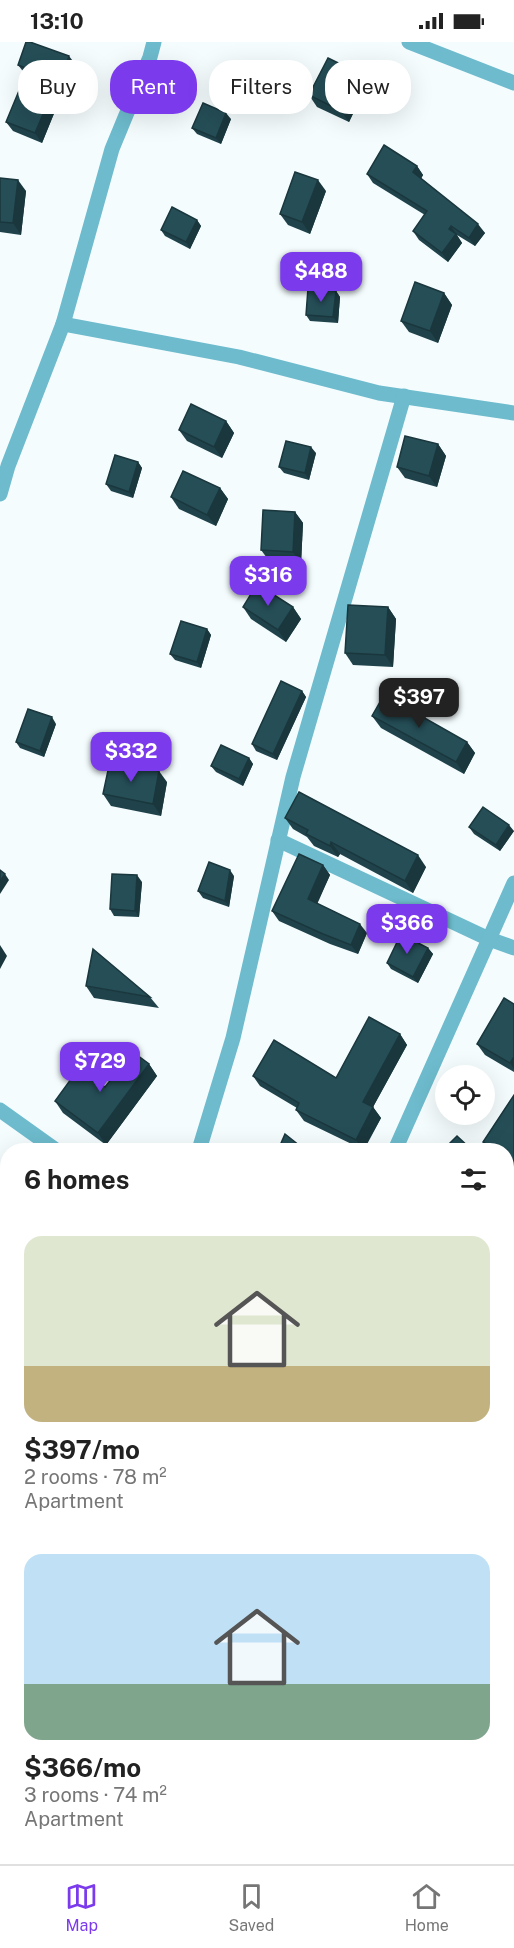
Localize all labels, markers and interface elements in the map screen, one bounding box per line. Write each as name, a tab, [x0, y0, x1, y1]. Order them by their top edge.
text: 13:10	[30, 8, 84, 34]
chip: Buy	[18, 60, 98, 114]
chip: Rent	[110, 60, 197, 114]
chip: Filters	[209, 60, 313, 114]
chip: New	[325, 60, 411, 114]
pin: $488	[285, 252, 357, 303]
text: $488	[294, 259, 348, 283]
pin: $316	[232, 556, 304, 607]
text: $316	[244, 563, 292, 587]
pin: $397	[383, 678, 455, 729]
text: $397	[393, 685, 445, 709]
pin: $332	[95, 732, 167, 783]
text: $332	[105, 739, 157, 763]
pin: $366	[371, 904, 443, 955]
text: $366	[380, 911, 434, 935]
pin: $729	[64, 1042, 136, 1093]
text: $729	[74, 1049, 126, 1073]
map controls	[435, 1065, 495, 1125]
button: locate	[435, 1065, 495, 1125]
icon: filters	[457, 1163, 490, 1196]
text: 6 homes	[24, 1164, 129, 1195]
icon: home	[203, 1275, 311, 1383]
text: $397/mo	[24, 1434, 140, 1465]
text: 2 rooms · 78 m²	[24, 1465, 167, 1489]
text: Apartment	[24, 1489, 124, 1513]
icon: home	[203, 1593, 311, 1701]
text: $366/mo	[24, 1752, 141, 1783]
text: 3 rooms · 74 m²	[24, 1783, 167, 1807]
text: Apartment	[24, 1807, 124, 1831]
tab: Map	[65, 1880, 98, 1935]
tab: Saved	[229, 1880, 274, 1935]
tab: Home	[405, 1880, 449, 1935]

